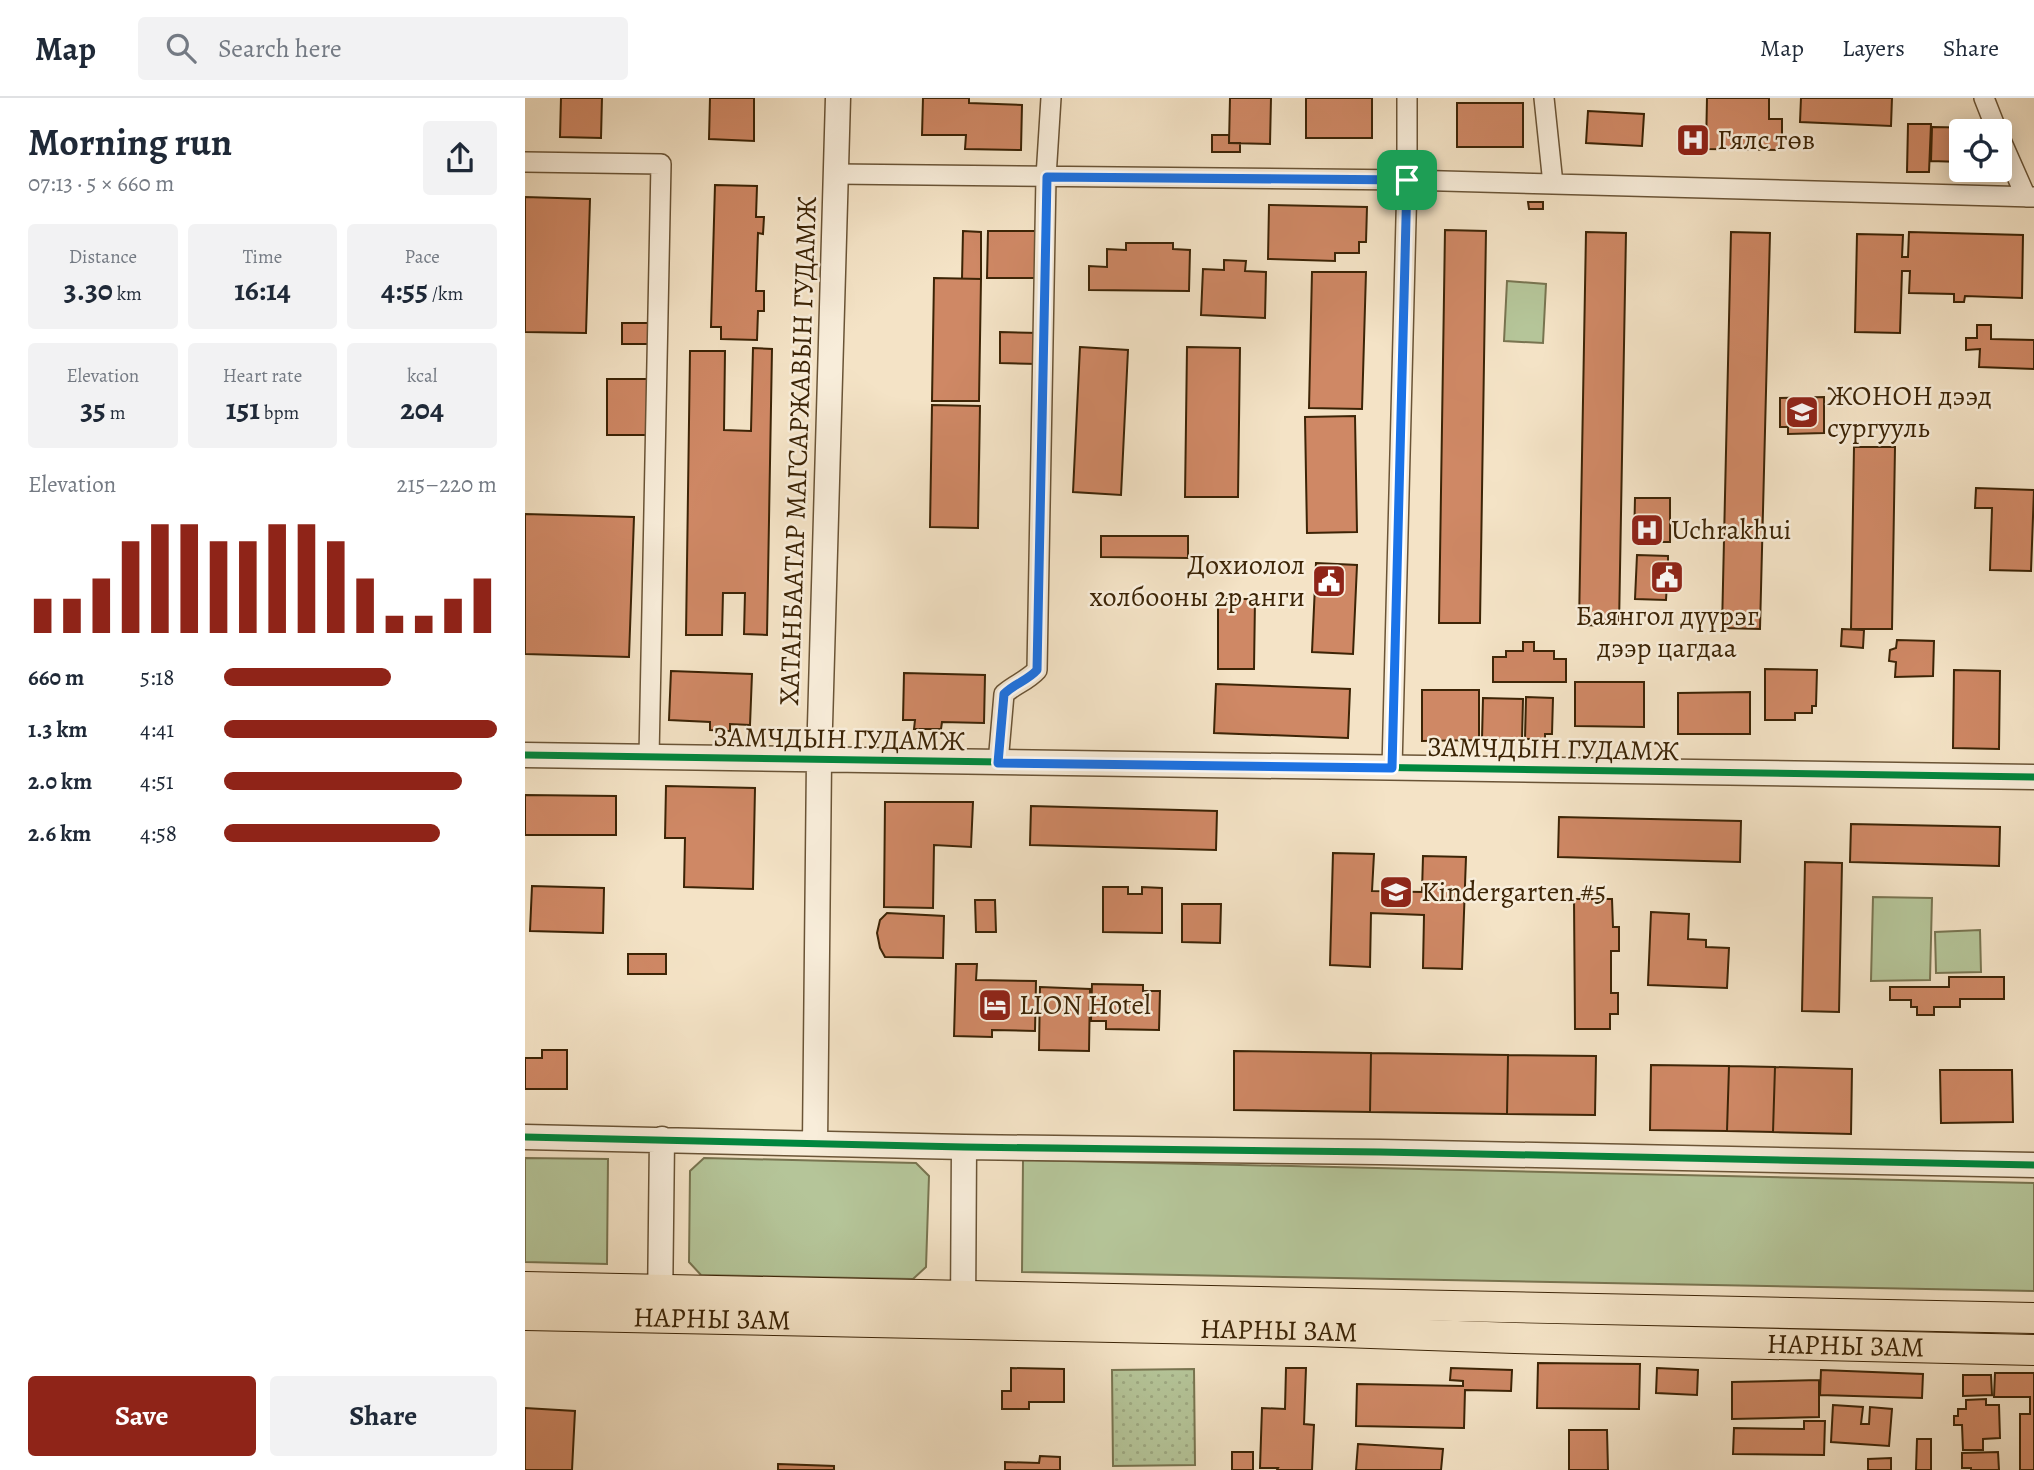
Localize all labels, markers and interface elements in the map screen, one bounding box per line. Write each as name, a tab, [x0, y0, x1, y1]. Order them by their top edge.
search box	[138, 17, 628, 80]
text: Map	[35, 26, 96, 71]
icon: search	[162, 29, 200, 67]
text: Search here	[218, 31, 342, 66]
text: Map	[1760, 32, 1804, 64]
text: Layers	[1842, 32, 1905, 64]
text: Share	[1943, 32, 1999, 64]
text: Morning run	[28, 116, 232, 168]
map controls	[1949, 119, 2012, 182]
button: locate	[1949, 119, 2012, 182]
button: share	[423, 121, 497, 195]
hospital icon: Гялс төв	[1674, 121, 1712, 159]
place label: Гялс төв	[1717, 121, 1815, 159]
pin	[1377, 150, 1437, 210]
icon: arrive	[1388, 161, 1426, 199]
text: 07:13 · 5 × 660 m	[28, 168, 174, 199]
street label: ХАТАНБААТАР МАГСАРЖАВЫН ГУДАМЖ	[770, 195, 826, 706]
text: Distance	[69, 244, 137, 270]
text: Time	[243, 244, 282, 270]
text: Pace	[405, 244, 440, 270]
text: 3.30	[64, 270, 113, 310]
text: 16:14	[234, 270, 291, 310]
text: 4:55	[381, 270, 428, 310]
text: km	[113, 281, 142, 307]
text: /km	[428, 281, 463, 307]
text: Elevation	[66, 363, 139, 389]
text: Heart rate	[223, 363, 302, 389]
text: kcal	[407, 363, 437, 389]
place label: ЖОНОН дээд сургууль	[1827, 377, 1992, 447]
text: 35	[80, 389, 106, 429]
text: 151	[226, 389, 260, 429]
text: 204	[400, 389, 444, 429]
school or university icon: ЖОНОН дээд сургууль	[1783, 393, 1821, 431]
text: m	[106, 400, 125, 426]
text: bpm	[260, 400, 299, 426]
text: Elevation	[28, 469, 116, 500]
text: 215–220 m	[397, 469, 497, 500]
hospital icon: Uchrakhui	[1628, 511, 1666, 549]
place label: Uchrakhui	[1671, 511, 1791, 549]
place label: Дохиолол холбооны 2р анги	[1089, 546, 1305, 616]
public building icon: Баянгол дүүрэг дээр цагдаа	[1648, 558, 1686, 596]
public building icon: Дохиолол холбооны 2р анги	[1310, 562, 1348, 600]
place label: Баянгол дүүрэг дээр цагдаа	[1575, 597, 1759, 667]
text: 660 m	[28, 662, 84, 693]
text: 5:18	[140, 662, 174, 693]
text: 1.3 km	[28, 714, 88, 745]
text: 4:41	[140, 714, 174, 745]
street label: ЗАМЧДЫН ГУДАМЖ	[713, 718, 966, 760]
street label: ЗАМЧДЫН ГУДАМЖ	[1427, 728, 1680, 770]
text: 2.0 km	[28, 766, 92, 797]
text: 4:51	[140, 766, 174, 797]
text: 2.6 km	[28, 818, 91, 849]
text: 4:58	[140, 818, 177, 849]
school or university icon: Kindergarten #5	[1377, 873, 1415, 911]
place label: Kindergarten #5	[1421, 873, 1606, 911]
hotel icon: LION Hotel	[976, 986, 1014, 1024]
place label: LION Hotel	[1019, 986, 1151, 1024]
street label: НАРНЫ ЗАМ	[633, 1298, 791, 1339]
street label: НАРНЫ ЗАМ	[1200, 1310, 1358, 1352]
street label: НАРНЫ ЗАМ	[1766, 1325, 1925, 1366]
button: Save	[28, 1376, 256, 1456]
button: Share	[270, 1376, 497, 1456]

